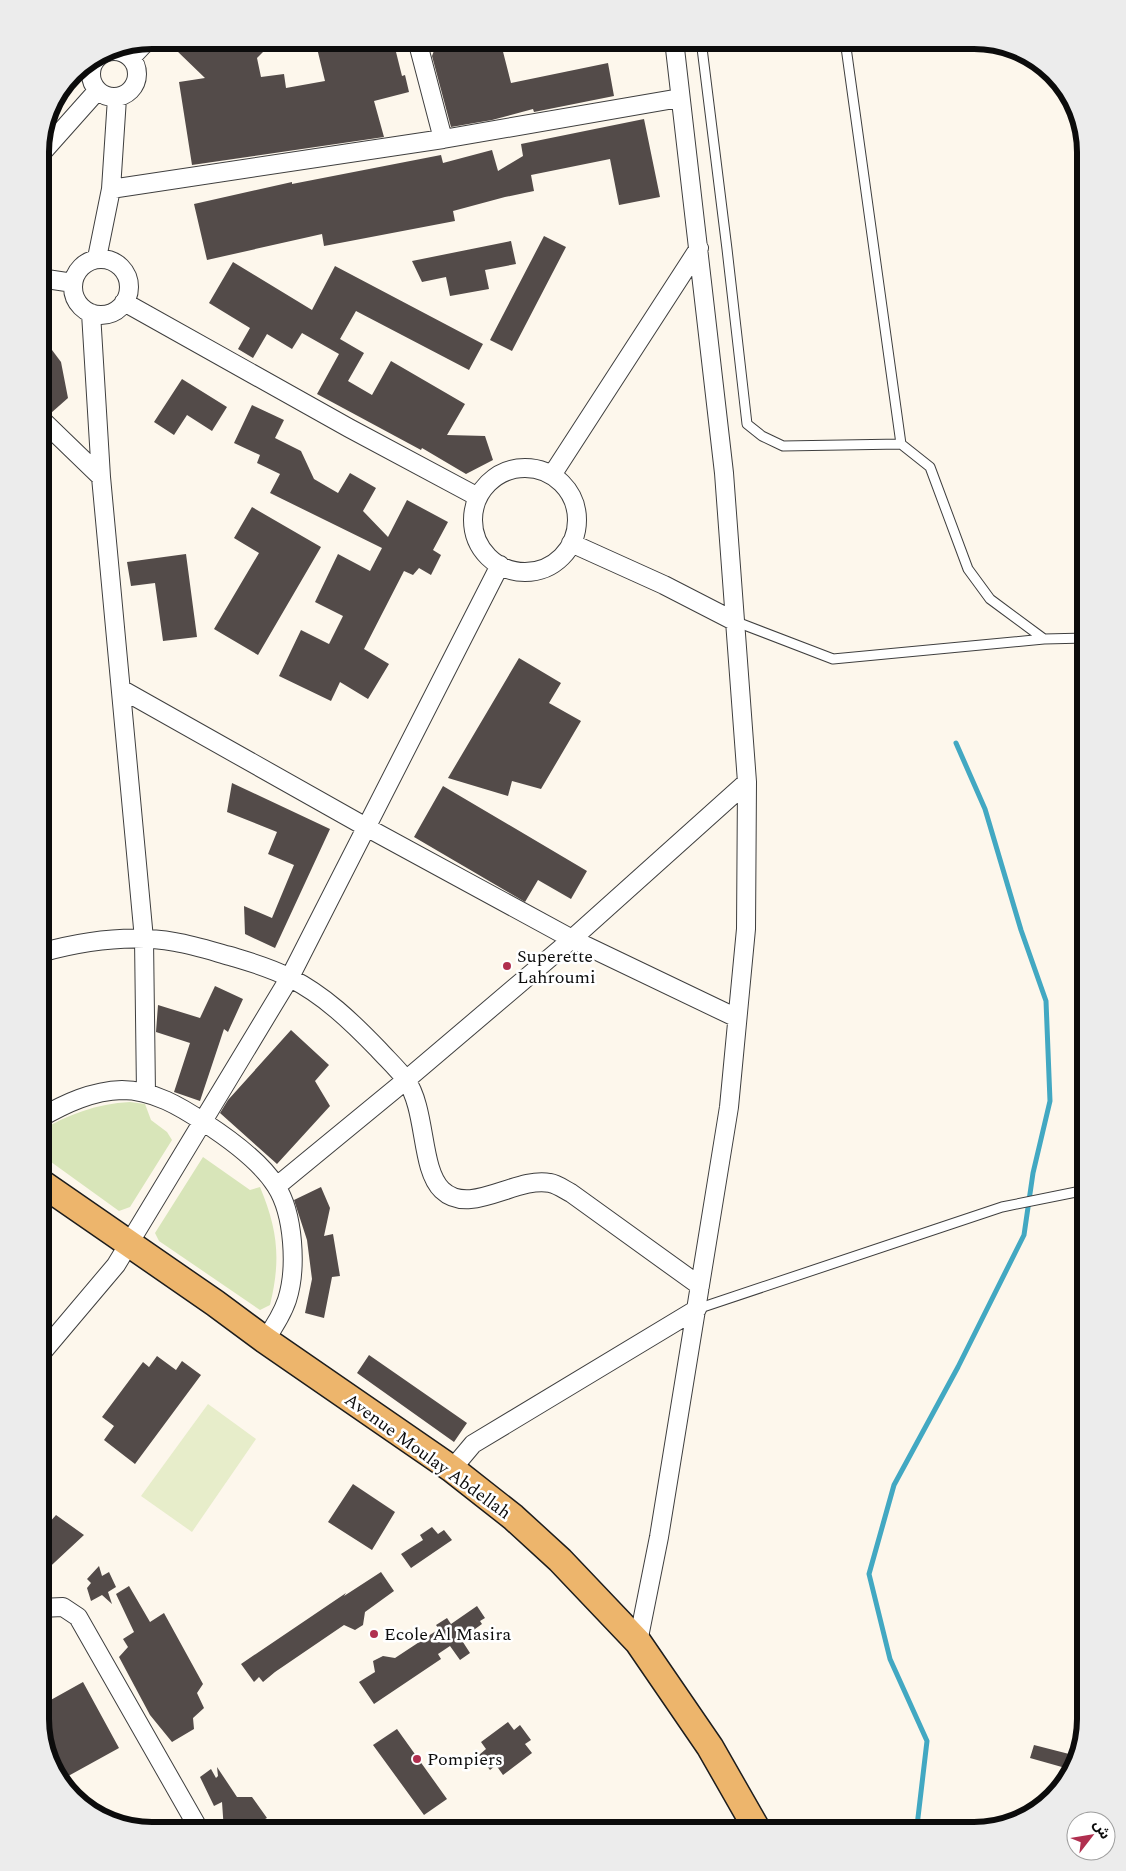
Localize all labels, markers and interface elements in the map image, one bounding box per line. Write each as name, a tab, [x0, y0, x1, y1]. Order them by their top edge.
place label: Superette Lahroumi	[517, 943, 596, 991]
marker: Superette Lahroumi	[501, 960, 513, 972]
street label: Avenue Moulay Abdellah	[339, 1387, 517, 1526]
place label: Ecole Al Masira	[384, 1621, 511, 1648]
marker: Ecole Al Masira	[368, 1628, 380, 1640]
place label: Pompiers	[427, 1746, 503, 1773]
marker: Pompiers	[411, 1753, 423, 1765]
north arrow	[1066, 1811, 1116, 1861]
text: ش	[1088, 1816, 1116, 1843]

